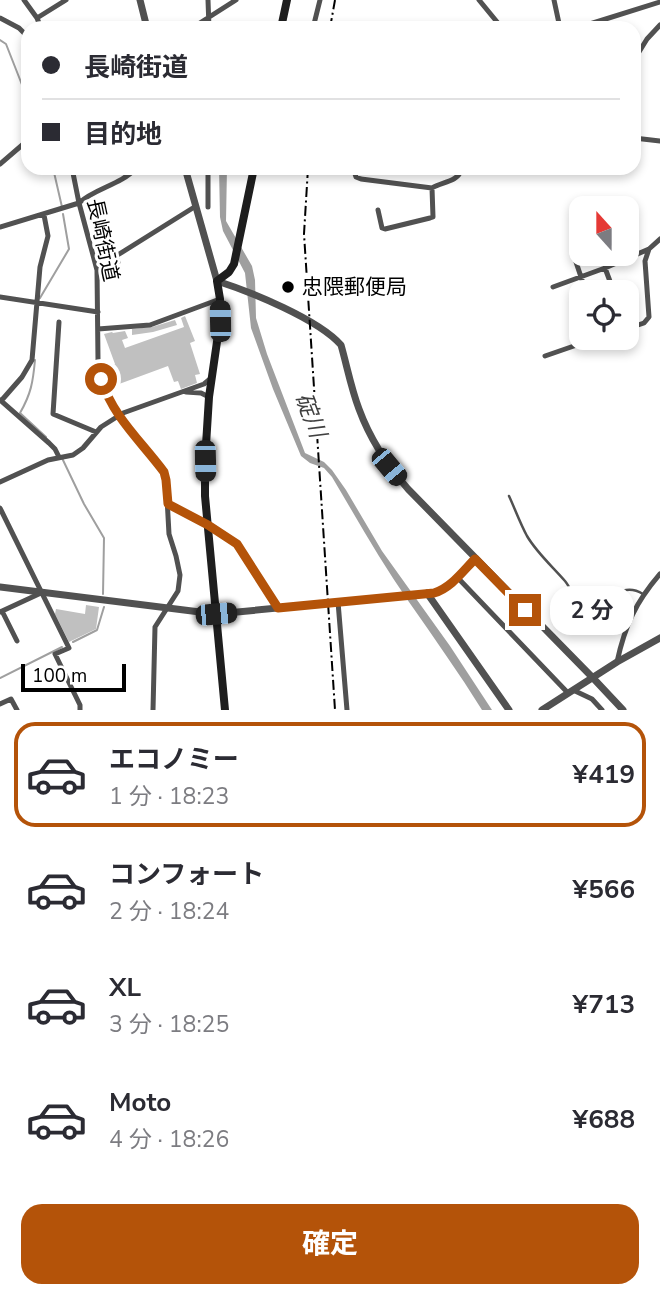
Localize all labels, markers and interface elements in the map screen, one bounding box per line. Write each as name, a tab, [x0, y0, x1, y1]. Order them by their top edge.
text: 長崎街道	[84, 50, 188, 85]
text: 目的地	[84, 117, 162, 152]
street label: 長崎街道	[81, 196, 125, 284]
north arrow	[569, 196, 639, 266]
map controls	[569, 196, 639, 350]
place label: 忠隈郵便局	[302, 273, 407, 301]
marker: 忠隈郵便局	[280, 279, 296, 295]
button: locate	[569, 280, 639, 350]
car	[210, 300, 231, 342]
route start	[85, 363, 117, 395]
water label: 碇川	[288, 388, 334, 445]
car	[195, 440, 216, 482]
car	[368, 444, 411, 490]
callout: 2 分	[550, 586, 634, 634]
route end	[509, 594, 541, 626]
text: 2 分	[570, 595, 614, 626]
car	[195, 602, 238, 626]
scale bar	[21, 661, 126, 693]
text: 100 m	[32, 663, 87, 689]
text: エコノミー	[109, 742, 239, 777]
icon: car	[25, 743, 88, 806]
text: ¥419	[573, 757, 635, 792]
text: 1 分 · 18:23	[109, 781, 229, 812]
text: コンフォート	[109, 857, 264, 892]
icon: car	[25, 858, 88, 921]
text: ¥566	[573, 872, 635, 907]
text: 2 分 · 18:24	[109, 896, 229, 927]
text: XL	[109, 970, 141, 1005]
icon: car	[25, 973, 88, 1036]
text: ¥713	[573, 987, 635, 1022]
text: 3 分 · 18:25	[109, 1009, 229, 1040]
text: Moto	[109, 1085, 171, 1120]
icon: car	[25, 1088, 88, 1151]
text: ¥688	[573, 1102, 635, 1137]
text: 4 分 · 18:26	[109, 1124, 229, 1155]
button: 確定	[21, 1204, 639, 1284]

